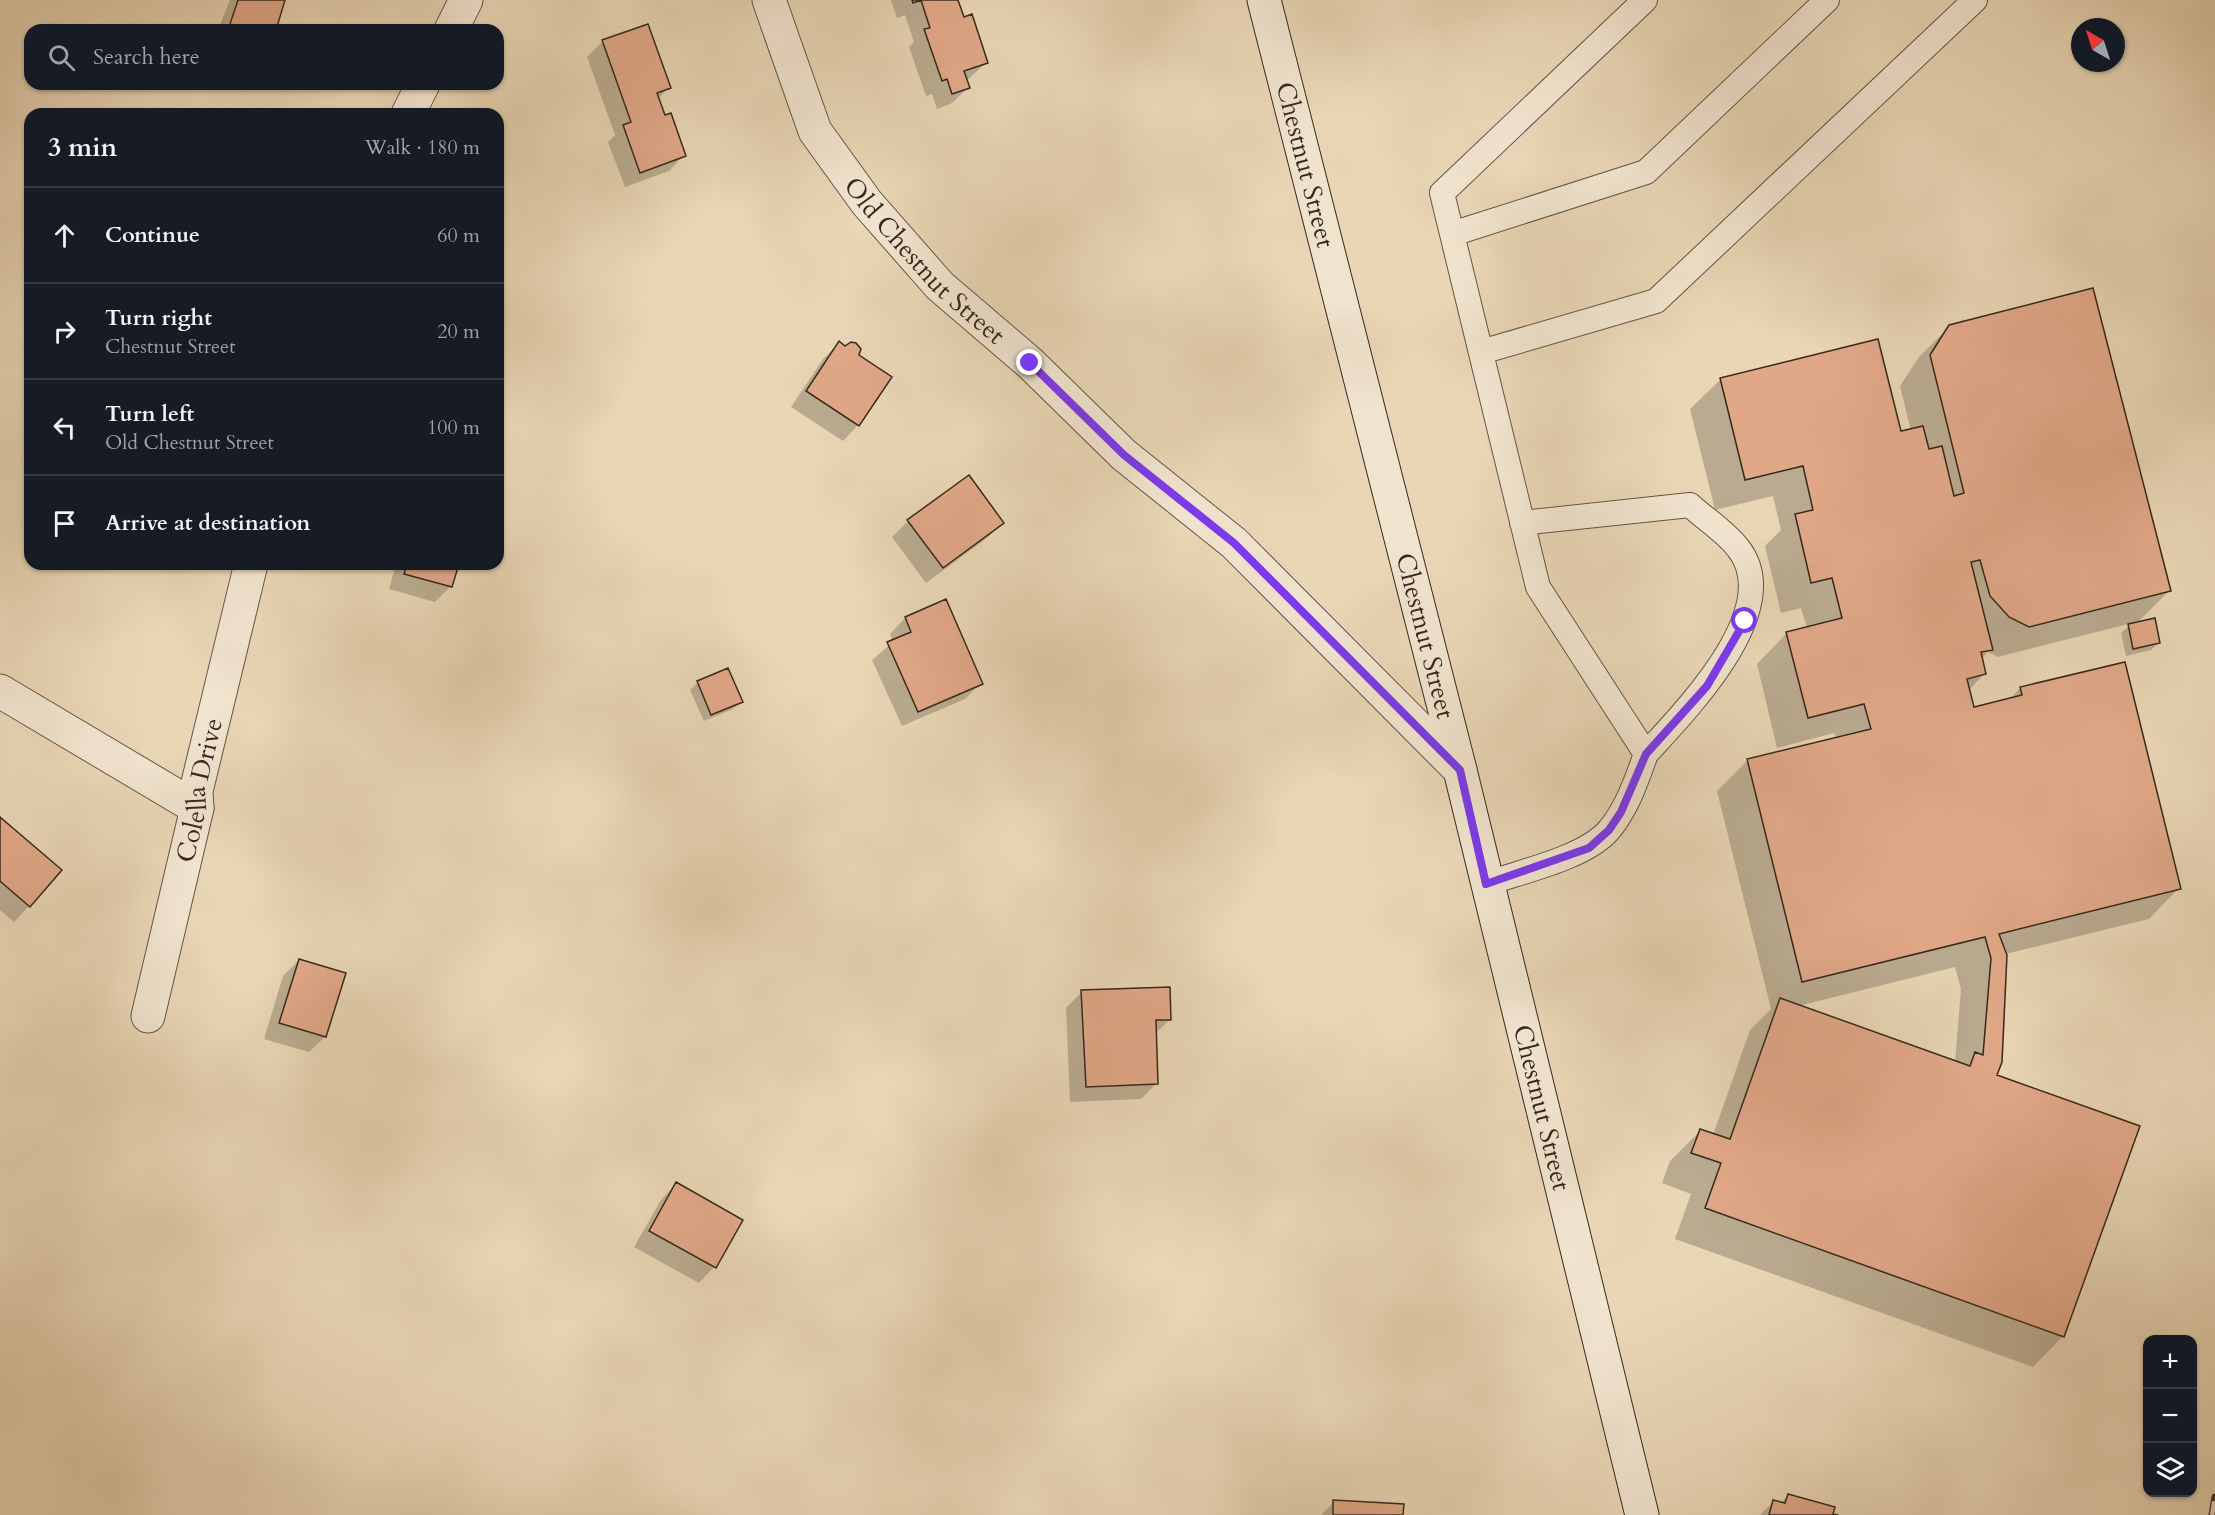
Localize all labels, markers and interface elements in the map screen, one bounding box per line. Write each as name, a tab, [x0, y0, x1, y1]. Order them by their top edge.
north arrow	[2071, 18, 2125, 72]
search box	[24, 24, 504, 90]
icon: search	[45, 41, 78, 74]
text: Search here	[93, 42, 200, 72]
street label: Chestnut Street	[1268, 78, 1343, 251]
text: 3 min	[48, 130, 117, 165]
text: Walk · 180 m	[365, 134, 480, 161]
street label: Old Chestnut Street	[836, 170, 1012, 352]
icon: ahead	[48, 219, 81, 252]
text: Continue	[105, 220, 200, 250]
text: 60 m	[437, 222, 480, 249]
text: Turn right	[105, 303, 212, 333]
icon: right	[48, 315, 81, 348]
text: 20 m	[437, 318, 480, 345]
text: Chestnut Street	[105, 333, 236, 360]
route end	[1016, 349, 1042, 375]
text: Turn left	[105, 399, 194, 429]
icon: left	[48, 411, 81, 444]
text: 100 m	[427, 414, 480, 441]
text: Old Chestnut Street	[105, 429, 274, 456]
icon: arrive	[48, 507, 81, 540]
text: Arrive at destination	[105, 508, 310, 538]
street label: Chestnut Street	[1387, 549, 1463, 722]
route start	[1731, 607, 1757, 633]
street label: Colella Drive	[168, 714, 231, 866]
street label: Chestnut Street	[1505, 1021, 1579, 1194]
map controls	[2143, 1335, 2197, 1497]
button: +	[2143, 1335, 2197, 1389]
button: −	[2143, 1389, 2197, 1443]
button: layers	[2143, 1443, 2197, 1497]

